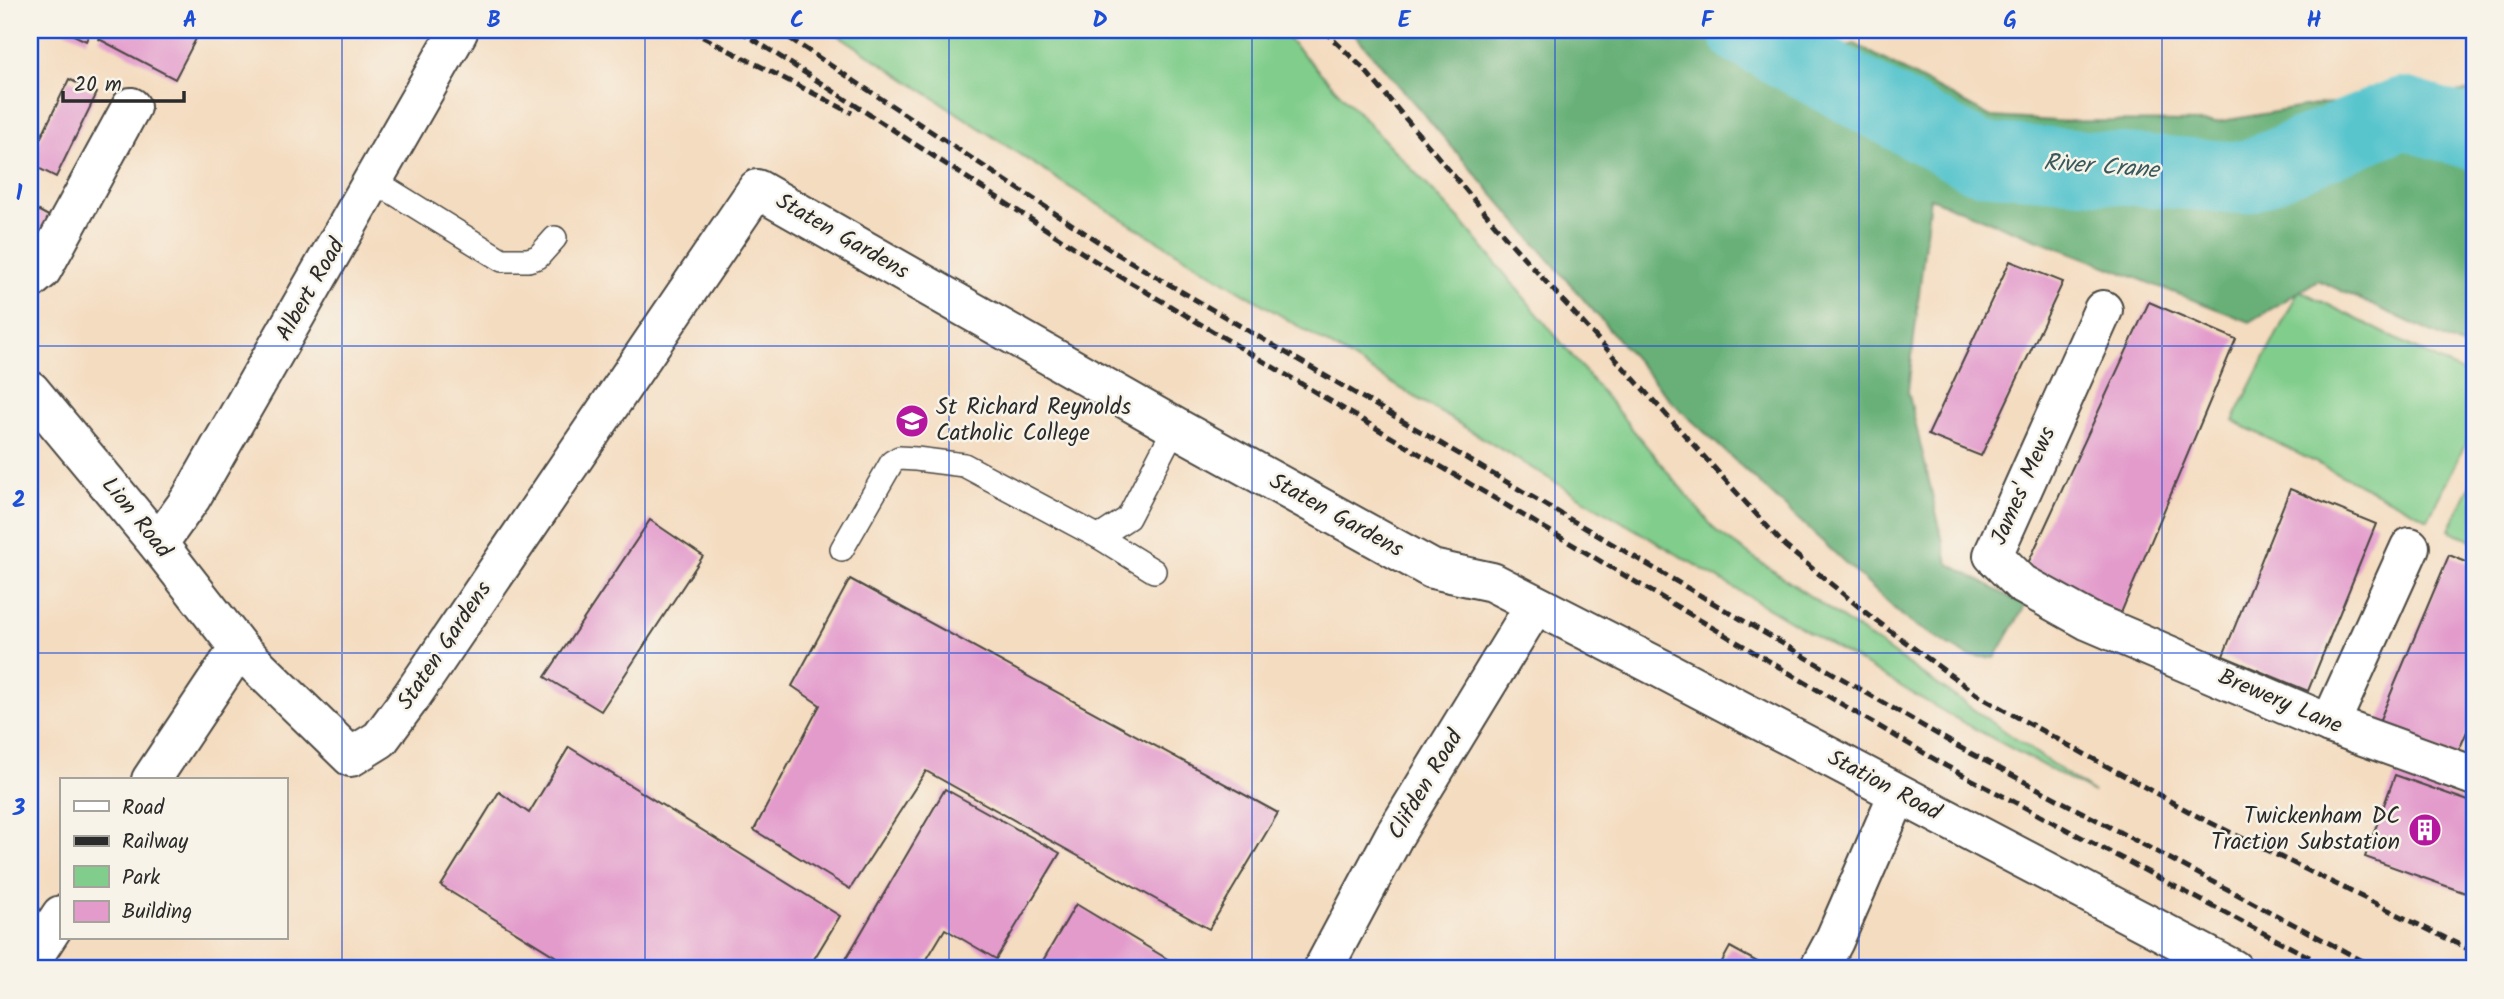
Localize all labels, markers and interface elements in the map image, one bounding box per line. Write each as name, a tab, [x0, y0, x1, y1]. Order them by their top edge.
text: A	[183, 3, 197, 39]
text: B	[487, 3, 501, 39]
text: C	[790, 3, 804, 39]
text: D	[1092, 3, 1108, 39]
text: E	[1398, 3, 1412, 39]
text: F	[1701, 3, 1715, 39]
text: G	[2003, 3, 2017, 39]
text: H	[2307, 3, 2322, 39]
scale bar	[63, 60, 184, 104]
text: 20 m	[74, 69, 122, 102]
water label: River Crane	[2042, 144, 2162, 191]
text: 1	[16, 176, 23, 212]
street label: Staten Gardens	[768, 184, 916, 290]
street label: Albert Road	[267, 231, 355, 348]
place label: St Richard Reynolds Catholic College	[936, 390, 1131, 452]
school or university icon: St Richard Reynolds Catholic College	[893, 402, 931, 440]
street label: James' Mews	[1982, 421, 2066, 551]
street label: Staten Gardens	[1262, 464, 1410, 568]
street label: Lion Road	[92, 469, 181, 567]
text: 2	[12, 483, 26, 519]
street label: Staten Gardens	[388, 574, 502, 718]
street label: Brewery Lane	[2212, 660, 2348, 744]
street label: Clifden Road	[1379, 723, 1473, 847]
street label: Station Road	[1821, 741, 1948, 831]
legend	[60, 778, 287, 940]
text: 3	[12, 791, 26, 827]
text: Road	[122, 792, 165, 825]
place label: Twickenham DC Traction Substation	[2211, 799, 2400, 861]
building icon: Twickenham DC Traction Substation	[2406, 811, 2444, 849]
text: Railway	[122, 826, 188, 859]
text: Park	[122, 862, 160, 895]
text: Building	[122, 896, 192, 929]

